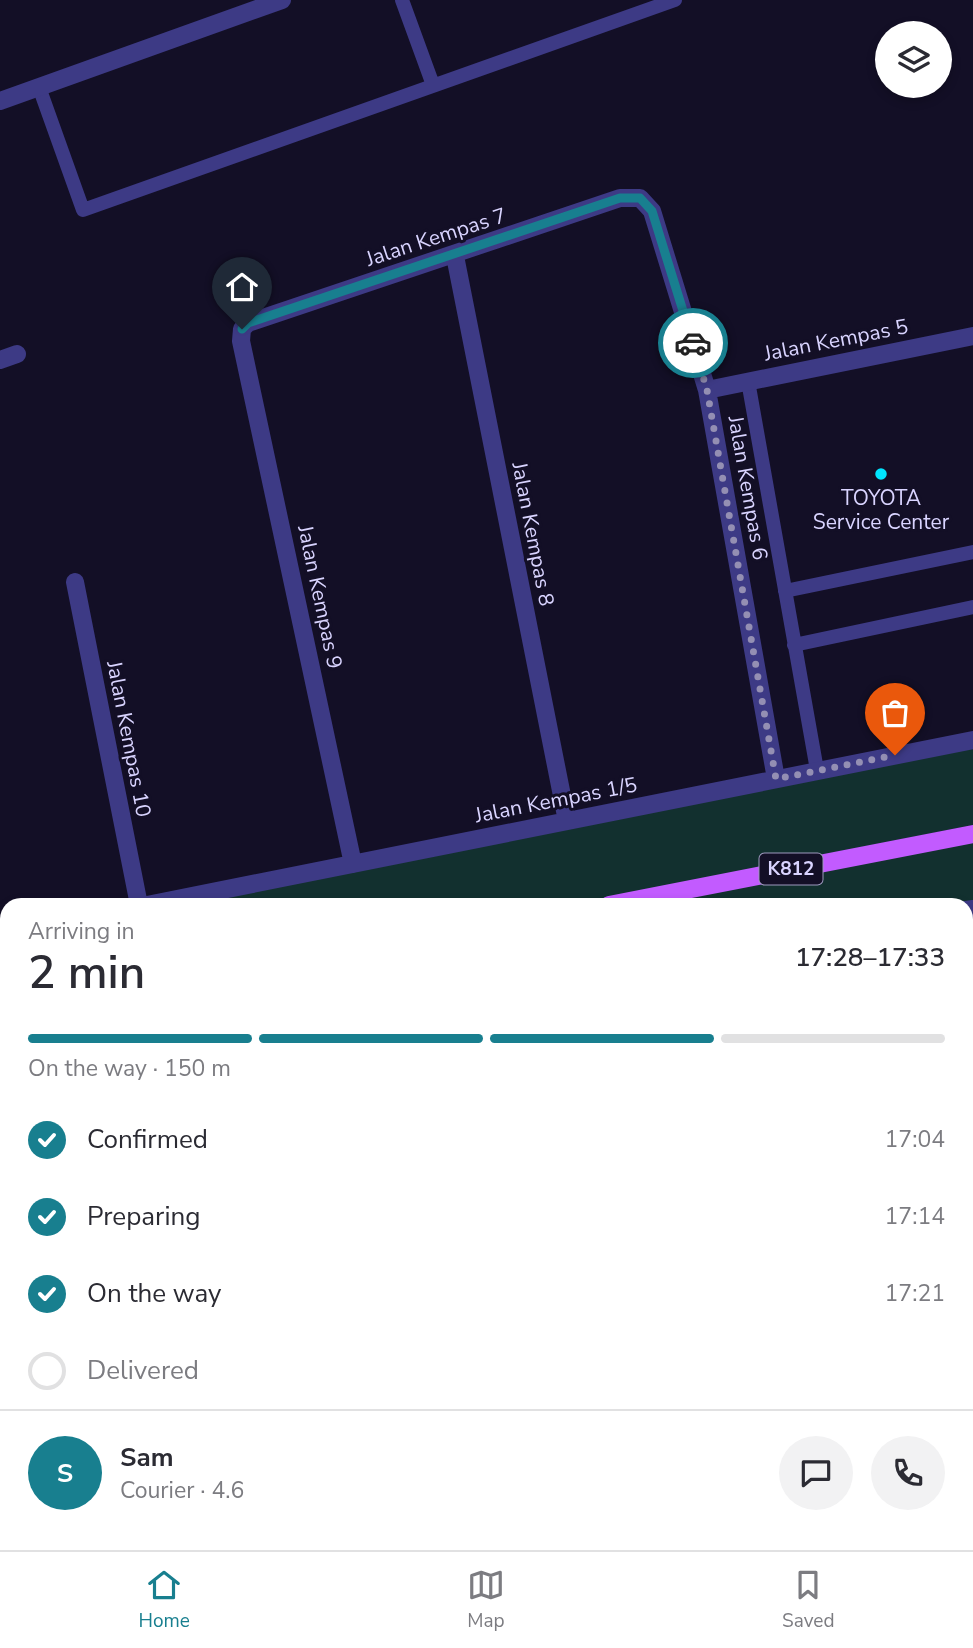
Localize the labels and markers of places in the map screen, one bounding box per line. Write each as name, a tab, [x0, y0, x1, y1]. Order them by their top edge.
pin	[212, 257, 272, 329]
marker: TOYOTA Service Center	[873, 466, 889, 482]
place label: TOYOTA Service Center	[813, 484, 950, 536]
pin	[865, 683, 925, 755]

